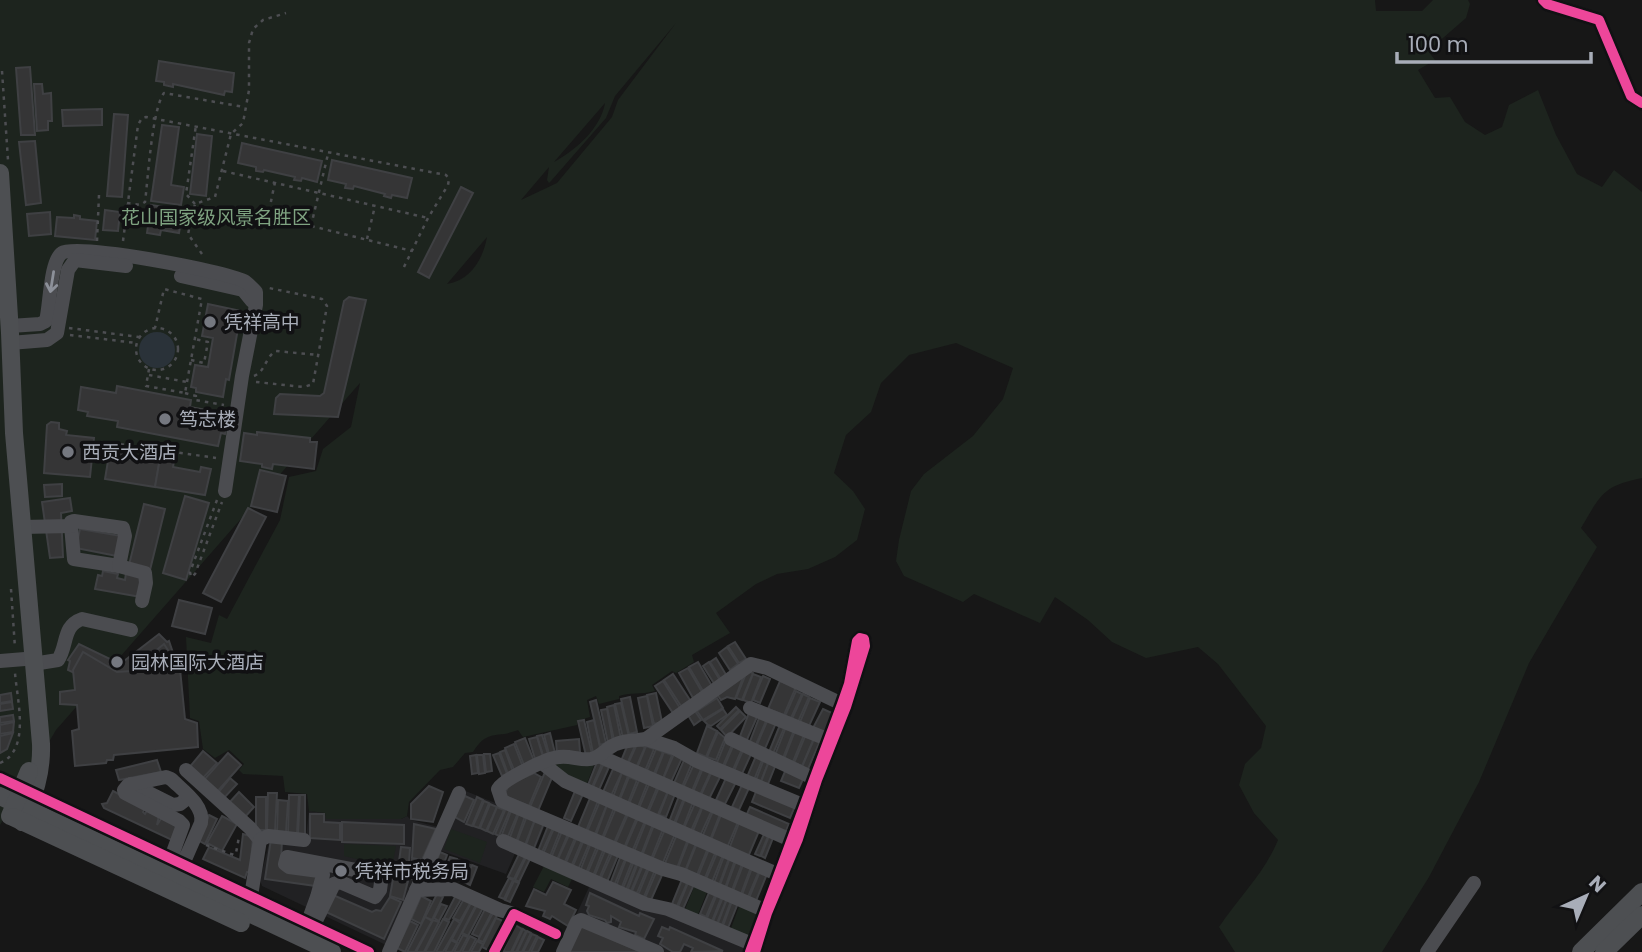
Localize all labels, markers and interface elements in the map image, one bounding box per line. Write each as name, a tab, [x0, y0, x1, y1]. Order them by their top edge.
scale bar	[1397, 21, 1591, 65]
text: 100 m	[1408, 30, 1468, 59]
park label: 花山国家级风景名胜区	[121, 204, 311, 231]
one-way arrow	[46, 270, 59, 293]
place label: 凭祥高中	[224, 309, 300, 336]
marker: 凭祥高中	[202, 314, 218, 330]
place label: 笃志楼	[179, 406, 236, 433]
marker: 笃志楼	[157, 411, 173, 427]
place label: 西贡大酒店	[82, 439, 177, 466]
marker: 西贡大酒店	[60, 444, 76, 460]
place label: 园林国际大酒店	[131, 649, 264, 676]
marker: 园林国际大酒店	[109, 654, 125, 670]
place label: 凭祥市税务局	[355, 858, 469, 885]
north arrow	[1551, 861, 1621, 931]
marker: 凭祥市税务局	[333, 863, 349, 879]
text: N	[1583, 869, 1612, 899]

